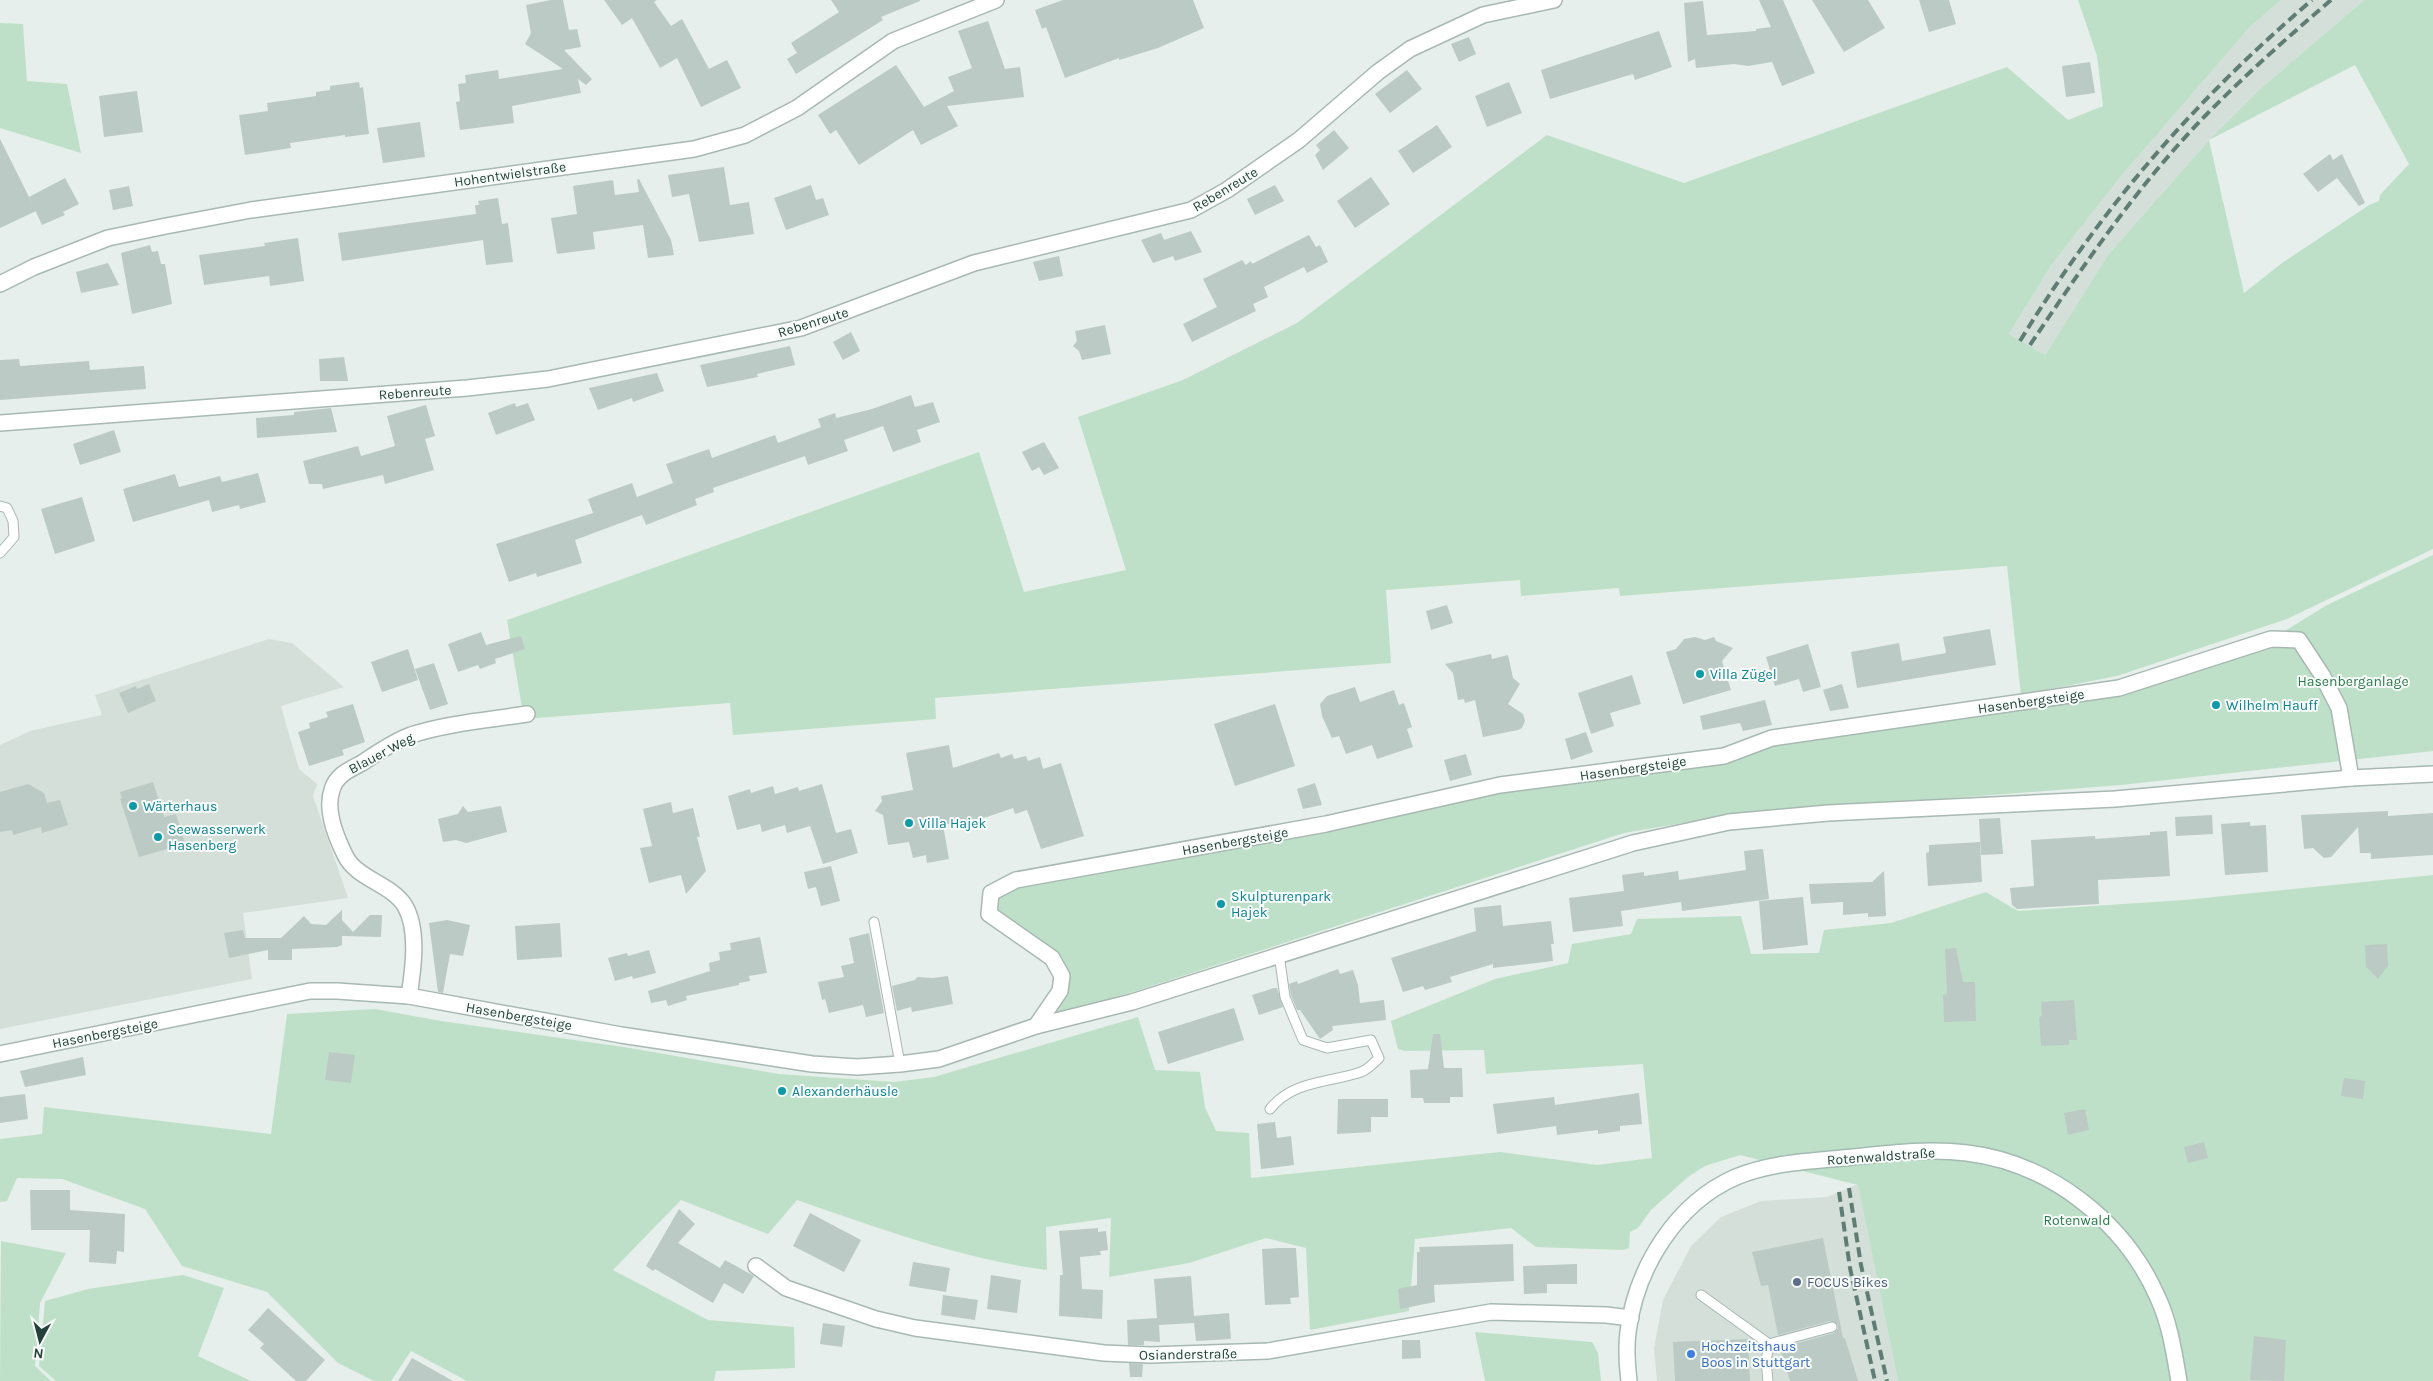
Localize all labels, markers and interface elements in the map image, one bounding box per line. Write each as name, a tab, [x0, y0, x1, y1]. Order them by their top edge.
street label: Hohentwielstraße	[453, 158, 567, 191]
street label: Rebenreute	[1190, 163, 1261, 215]
street label: Rebenreute	[776, 304, 850, 341]
street label: Rebenreute	[378, 381, 452, 404]
place label: Villa Zügel	[1710, 666, 1777, 683]
marker: Villa Zügel	[1694, 668, 1706, 680]
park label: Hasenberganlage	[2297, 673, 2409, 690]
street label: Hasenbergsteige	[1977, 686, 2085, 717]
place label: Wilhelm Hauff	[2226, 697, 2318, 714]
marker: Wilhelm Hauff	[2210, 699, 2222, 711]
street label: Blauer Weg	[346, 729, 417, 778]
street label: Hasenbergsteige	[1579, 753, 1687, 784]
place label: Wärterhaus	[143, 798, 217, 815]
marker: Wärterhaus	[127, 800, 139, 812]
place label: Villa Hajek	[919, 815, 987, 832]
marker: Villa Hajek	[903, 817, 915, 829]
place label: Seewasserwerk Hasenberg	[168, 821, 266, 854]
street label: Hasenbergsteige	[1181, 824, 1289, 859]
marker: Seewasserwerk Hasenberg	[152, 831, 164, 843]
place label: Skulpturenpark Hajek	[1231, 888, 1331, 921]
marker: Skulpturenpark Hajek	[1215, 898, 1227, 910]
street label: Hasenbergsteige	[465, 999, 573, 1034]
street label: Hasenbergsteige	[51, 1015, 159, 1052]
place label: Alexanderhäusle	[792, 1083, 898, 1100]
marker: Alexanderhäusle	[776, 1085, 788, 1097]
street label: Rotenwaldstraße	[1826, 1144, 1936, 1169]
park label: Rotenwald	[2043, 1212, 2111, 1229]
place label: FOCUS Bikes	[1807, 1274, 1888, 1291]
marker: FOCUS Bikes	[1791, 1276, 1803, 1288]
north arrow	[15, 1316, 65, 1366]
place label: Hochzeitshaus Boos in Stuttgart	[1701, 1338, 1810, 1371]
text: N	[32, 1344, 44, 1362]
street label: Osianderstraße	[1139, 1345, 1237, 1364]
marker: Hochzeitshaus Boos in Stuttgart	[1685, 1348, 1697, 1360]

